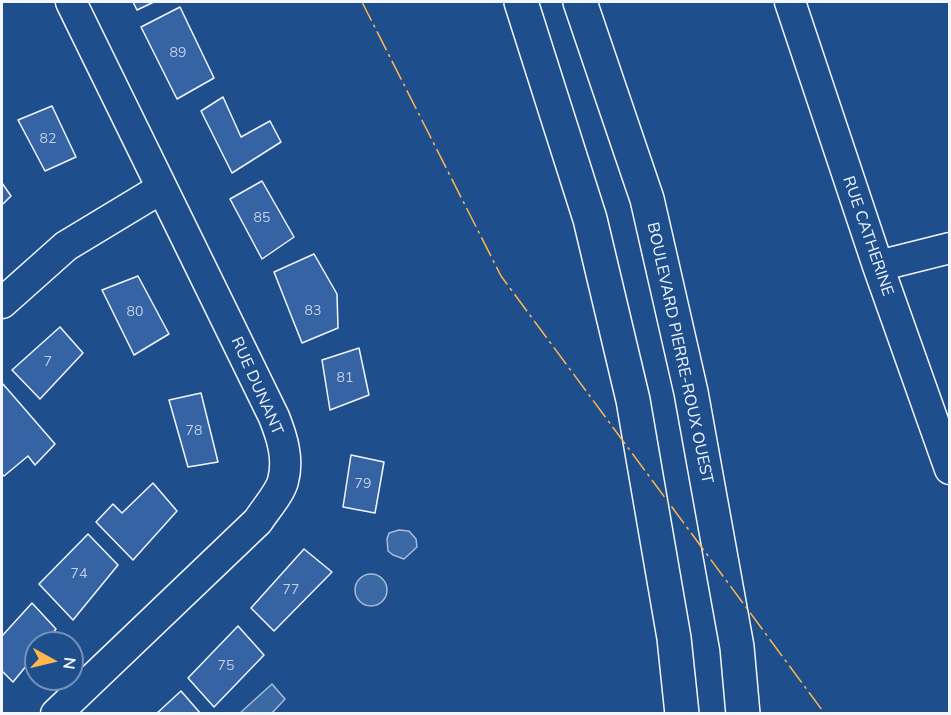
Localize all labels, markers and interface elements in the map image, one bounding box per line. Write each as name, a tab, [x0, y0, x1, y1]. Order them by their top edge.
house number: 89	[170, 45, 186, 61]
house number: 82	[40, 131, 56, 147]
street label: RUE CATHERINE	[839, 174, 897, 298]
house number: 85	[254, 210, 270, 226]
street label: BOULEVARD PIERRE-ROUX OUEST	[643, 221, 717, 485]
house number: 83	[305, 303, 321, 319]
house number: 80	[127, 304, 143, 320]
street label: RUE DUNANT	[227, 334, 287, 438]
house number: 7	[44, 354, 52, 370]
house number: 81	[337, 370, 353, 386]
house number: 78	[186, 423, 202, 439]
house number: 79	[355, 476, 371, 492]
house number: 74	[71, 566, 87, 582]
house number: 77	[283, 582, 299, 598]
north arrow	[24, 631, 84, 691]
text: N	[59, 656, 81, 671]
house number: 75	[218, 658, 234, 674]

